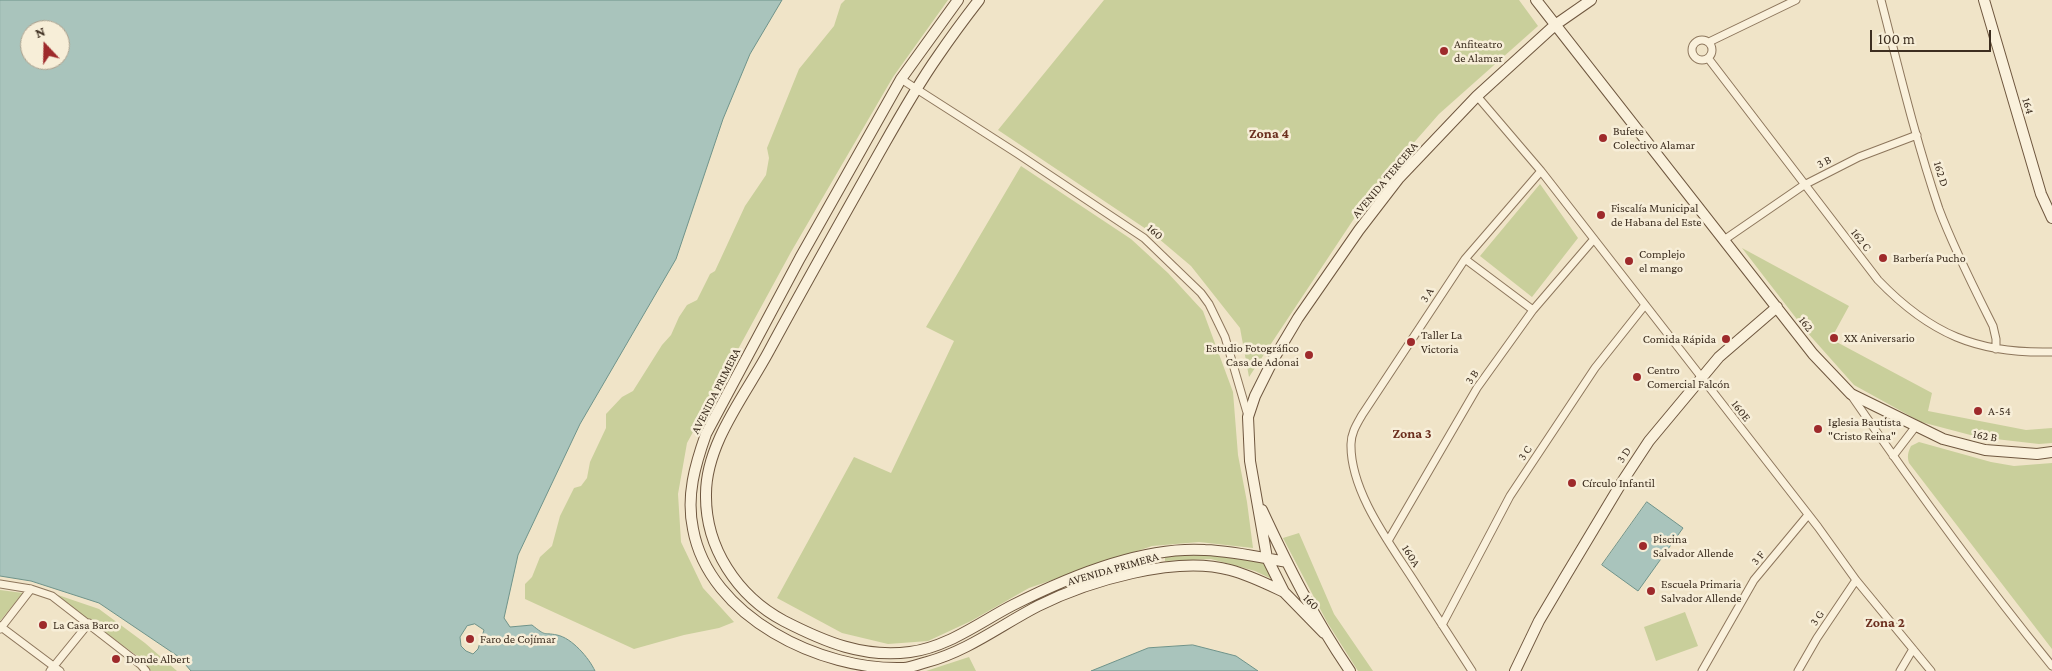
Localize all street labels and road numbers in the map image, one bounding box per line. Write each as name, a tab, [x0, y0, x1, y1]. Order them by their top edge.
street label: 164	[2019, 96, 2037, 116]
street label: AVENIDA TERCERA	[1349, 139, 1421, 221]
street label: 3 B	[1814, 152, 1834, 172]
street label: 162 D	[1930, 160, 1952, 188]
street label: 160	[1144, 221, 1166, 243]
street label: 162 C	[1848, 226, 1874, 254]
street label: 3 A	[1417, 285, 1437, 305]
street label: 162	[1796, 313, 1816, 335]
street label: AVENIDA PRIMERA	[688, 346, 744, 436]
street label: 3 B	[1462, 367, 1482, 387]
street label: 160E	[1728, 397, 1754, 425]
street label: 162 B	[1972, 427, 1998, 445]
street label: 3 C	[1515, 443, 1535, 463]
street label: 3 D	[1614, 444, 1634, 466]
street label: 160A	[1399, 542, 1423, 570]
street label: 3 F	[1748, 548, 1768, 568]
street label: AVENIDA PRIMERA	[1066, 549, 1160, 589]
street label: 160	[1300, 591, 1322, 613]
street label: 3 G	[1807, 608, 1827, 628]

